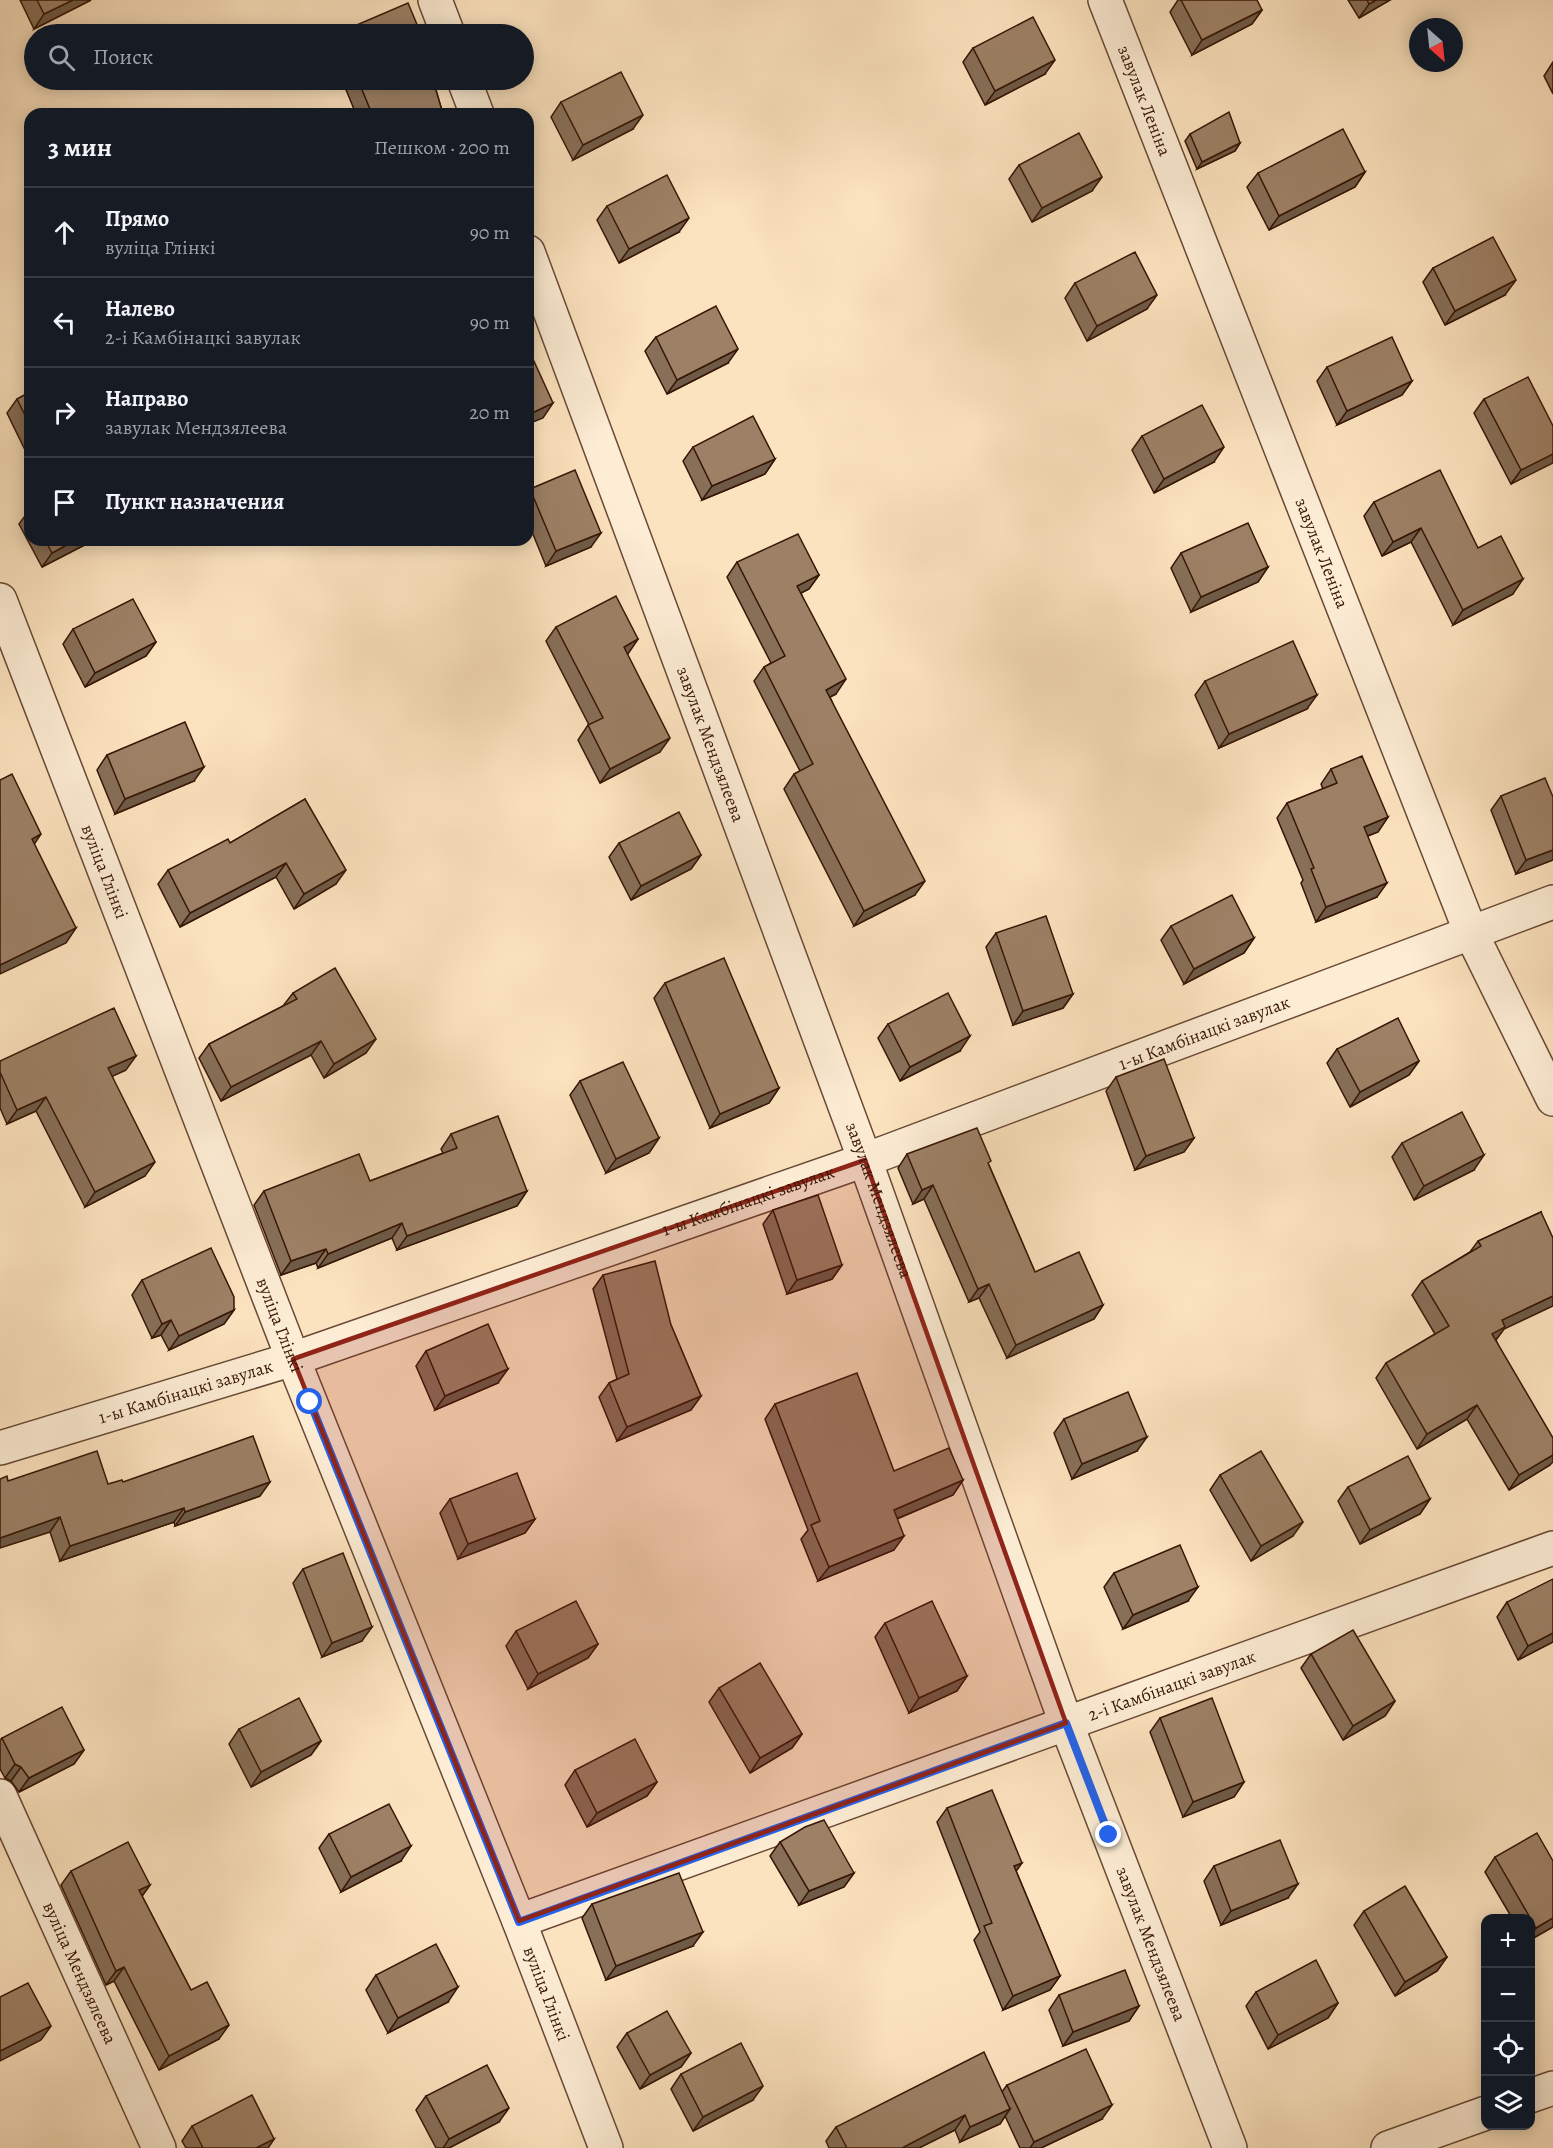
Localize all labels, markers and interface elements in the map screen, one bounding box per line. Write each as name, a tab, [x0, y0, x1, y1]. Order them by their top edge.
north arrow	[1409, 18, 1463, 72]
search box	[24, 24, 534, 90]
icon: search	[45, 41, 78, 74]
text: Поиск	[93, 42, 153, 72]
street label: завулак Леніна	[1112, 42, 1177, 160]
text: 3 мин	[48, 130, 112, 165]
text: Пешком · 200 m	[374, 134, 510, 161]
text: Прямо	[105, 204, 169, 234]
icon: ahead	[48, 216, 81, 249]
text: 90 m	[470, 219, 510, 246]
text: вуліца Глінкі	[105, 234, 216, 261]
text: Налево	[105, 294, 175, 324]
icon: left	[48, 306, 81, 339]
text: 90 m	[470, 309, 510, 336]
text: 2-і Камбінацкі завулак	[105, 324, 301, 351]
text: Направо	[105, 384, 188, 414]
icon: right	[48, 396, 81, 429]
text: 20 m	[469, 399, 510, 426]
text: завулак Мендзялеева	[105, 414, 287, 441]
icon: arrive	[48, 486, 81, 519]
text: Пункт назначения	[105, 487, 284, 517]
street label: завулак Леніна	[1289, 494, 1355, 612]
street label: завулак Мендзялеева	[671, 663, 751, 826]
street label: вуліца Глінкі	[76, 821, 134, 922]
street label: 1-ы Камбінацкі завулак	[1115, 990, 1293, 1076]
street label: завулак Мендзялеева	[840, 1119, 918, 1282]
street label: 1-ы Камбінацкі завулак	[659, 1160, 837, 1242]
street label: вуліца Глінкі	[251, 1274, 309, 1376]
street label: 1-ы Камбінацкі завулак	[96, 1354, 276, 1429]
route start	[296, 1388, 322, 1414]
street label: 2-і Камбінацкі завулак	[1085, 1644, 1259, 1727]
route end	[1095, 1821, 1121, 1847]
street label: завулак Мендзялеева	[1110, 1863, 1192, 2025]
street label: вуліца Мендзялеева	[37, 1898, 123, 2048]
map controls	[1481, 1914, 1535, 2130]
button: +	[1481, 1914, 1535, 1968]
street label: вуліца Глінкі	[518, 1943, 576, 2044]
button: −	[1481, 1968, 1535, 2022]
button: locate	[1481, 2022, 1535, 2076]
button: layers	[1481, 2076, 1535, 2130]

